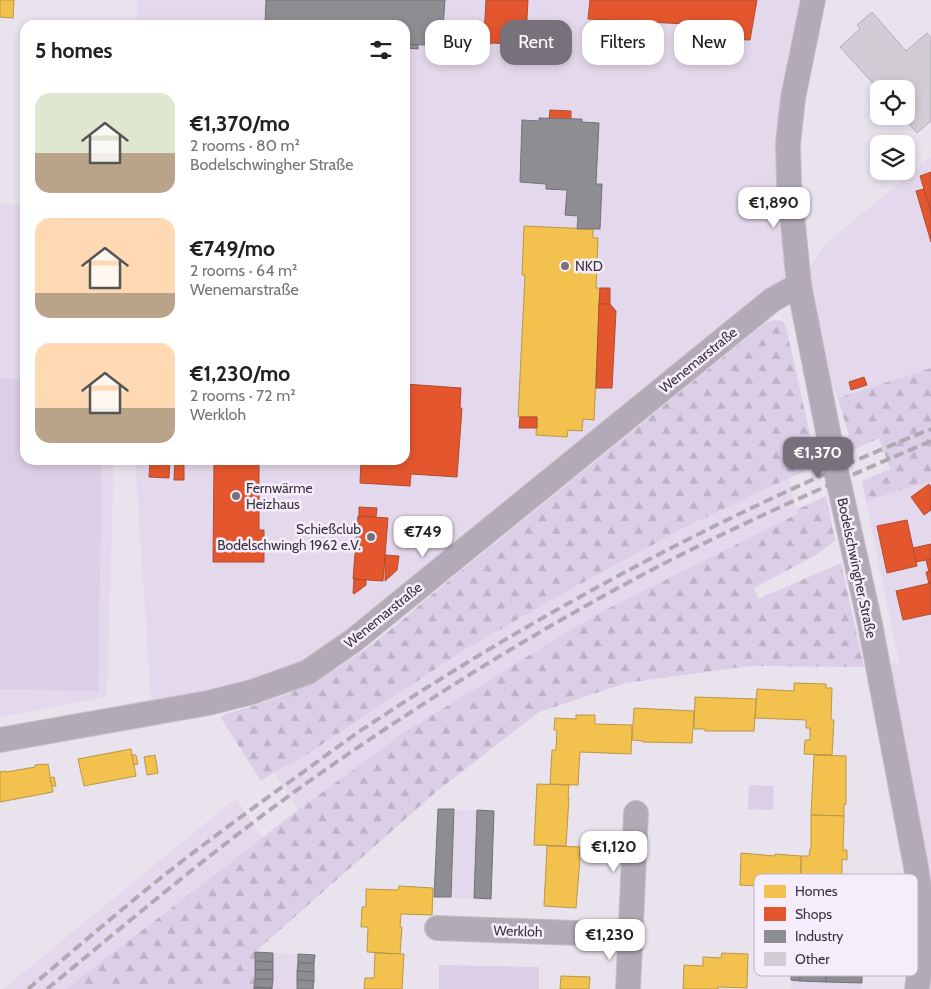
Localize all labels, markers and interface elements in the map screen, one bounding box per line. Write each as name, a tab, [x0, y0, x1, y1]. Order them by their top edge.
chip: Buy	[425, 20, 490, 65]
chip: Rent	[500, 20, 572, 65]
chip: Filters	[582, 20, 664, 65]
chip: New	[674, 20, 744, 65]
icon: filters	[367, 36, 395, 64]
text: 5 homes	[35, 38, 113, 63]
map controls	[870, 80, 915, 180]
button: locate	[870, 80, 915, 125]
text: €1,370/mo	[190, 111, 290, 136]
icon: home	[75, 113, 135, 173]
button: layers	[870, 135, 915, 180]
text: 2 rooms · 80 m²	[190, 136, 300, 155]
text: Bodelschwingher Straße	[190, 155, 354, 174]
pin: €1,890	[733, 186, 815, 229]
text: €1,890	[749, 193, 799, 212]
text: €749/mo	[190, 236, 275, 261]
icon: home	[75, 238, 135, 298]
place label: NKD	[575, 257, 603, 275]
marker: NKD	[559, 260, 571, 272]
text: 2 rooms · 64 m²	[190, 261, 297, 280]
text: Wenemarstraße	[190, 280, 299, 299]
street label: Wenemarstraße	[655, 323, 741, 397]
text: €1,230/mo	[190, 361, 290, 386]
icon: home	[75, 363, 135, 423]
text: 2 rooms · 72 m²	[190, 386, 295, 405]
text: Werkloh	[190, 405, 246, 424]
pin: €1,370	[777, 436, 859, 479]
text: €1,370	[794, 443, 842, 462]
place label: Fernwärme Heizhaus	[246, 479, 313, 513]
marker: Fernwärme Heizhaus	[230, 490, 242, 502]
street label: Bodelschwingher Straße	[833, 496, 881, 640]
pin: €749	[393, 516, 453, 558]
place label: Schießclub Bodelschwingh 1962 e.V.	[217, 520, 361, 554]
text: €749	[405, 522, 441, 541]
marker: Schießclub Bodelschwingh 1962 e.V.	[365, 531, 377, 543]
street label: Wenemarstraße	[340, 578, 426, 652]
pin: €1,120	[573, 830, 655, 873]
text: €1,120	[591, 837, 637, 856]
legend	[754, 874, 918, 976]
text: Homes	[795, 882, 838, 900]
text: Shops	[795, 905, 832, 923]
pin: €1,230	[569, 918, 651, 961]
street label: Werkloh	[493, 921, 543, 941]
text: €1,230	[586, 925, 634, 944]
text: Industry	[795, 927, 843, 945]
text: Other	[795, 950, 830, 968]

